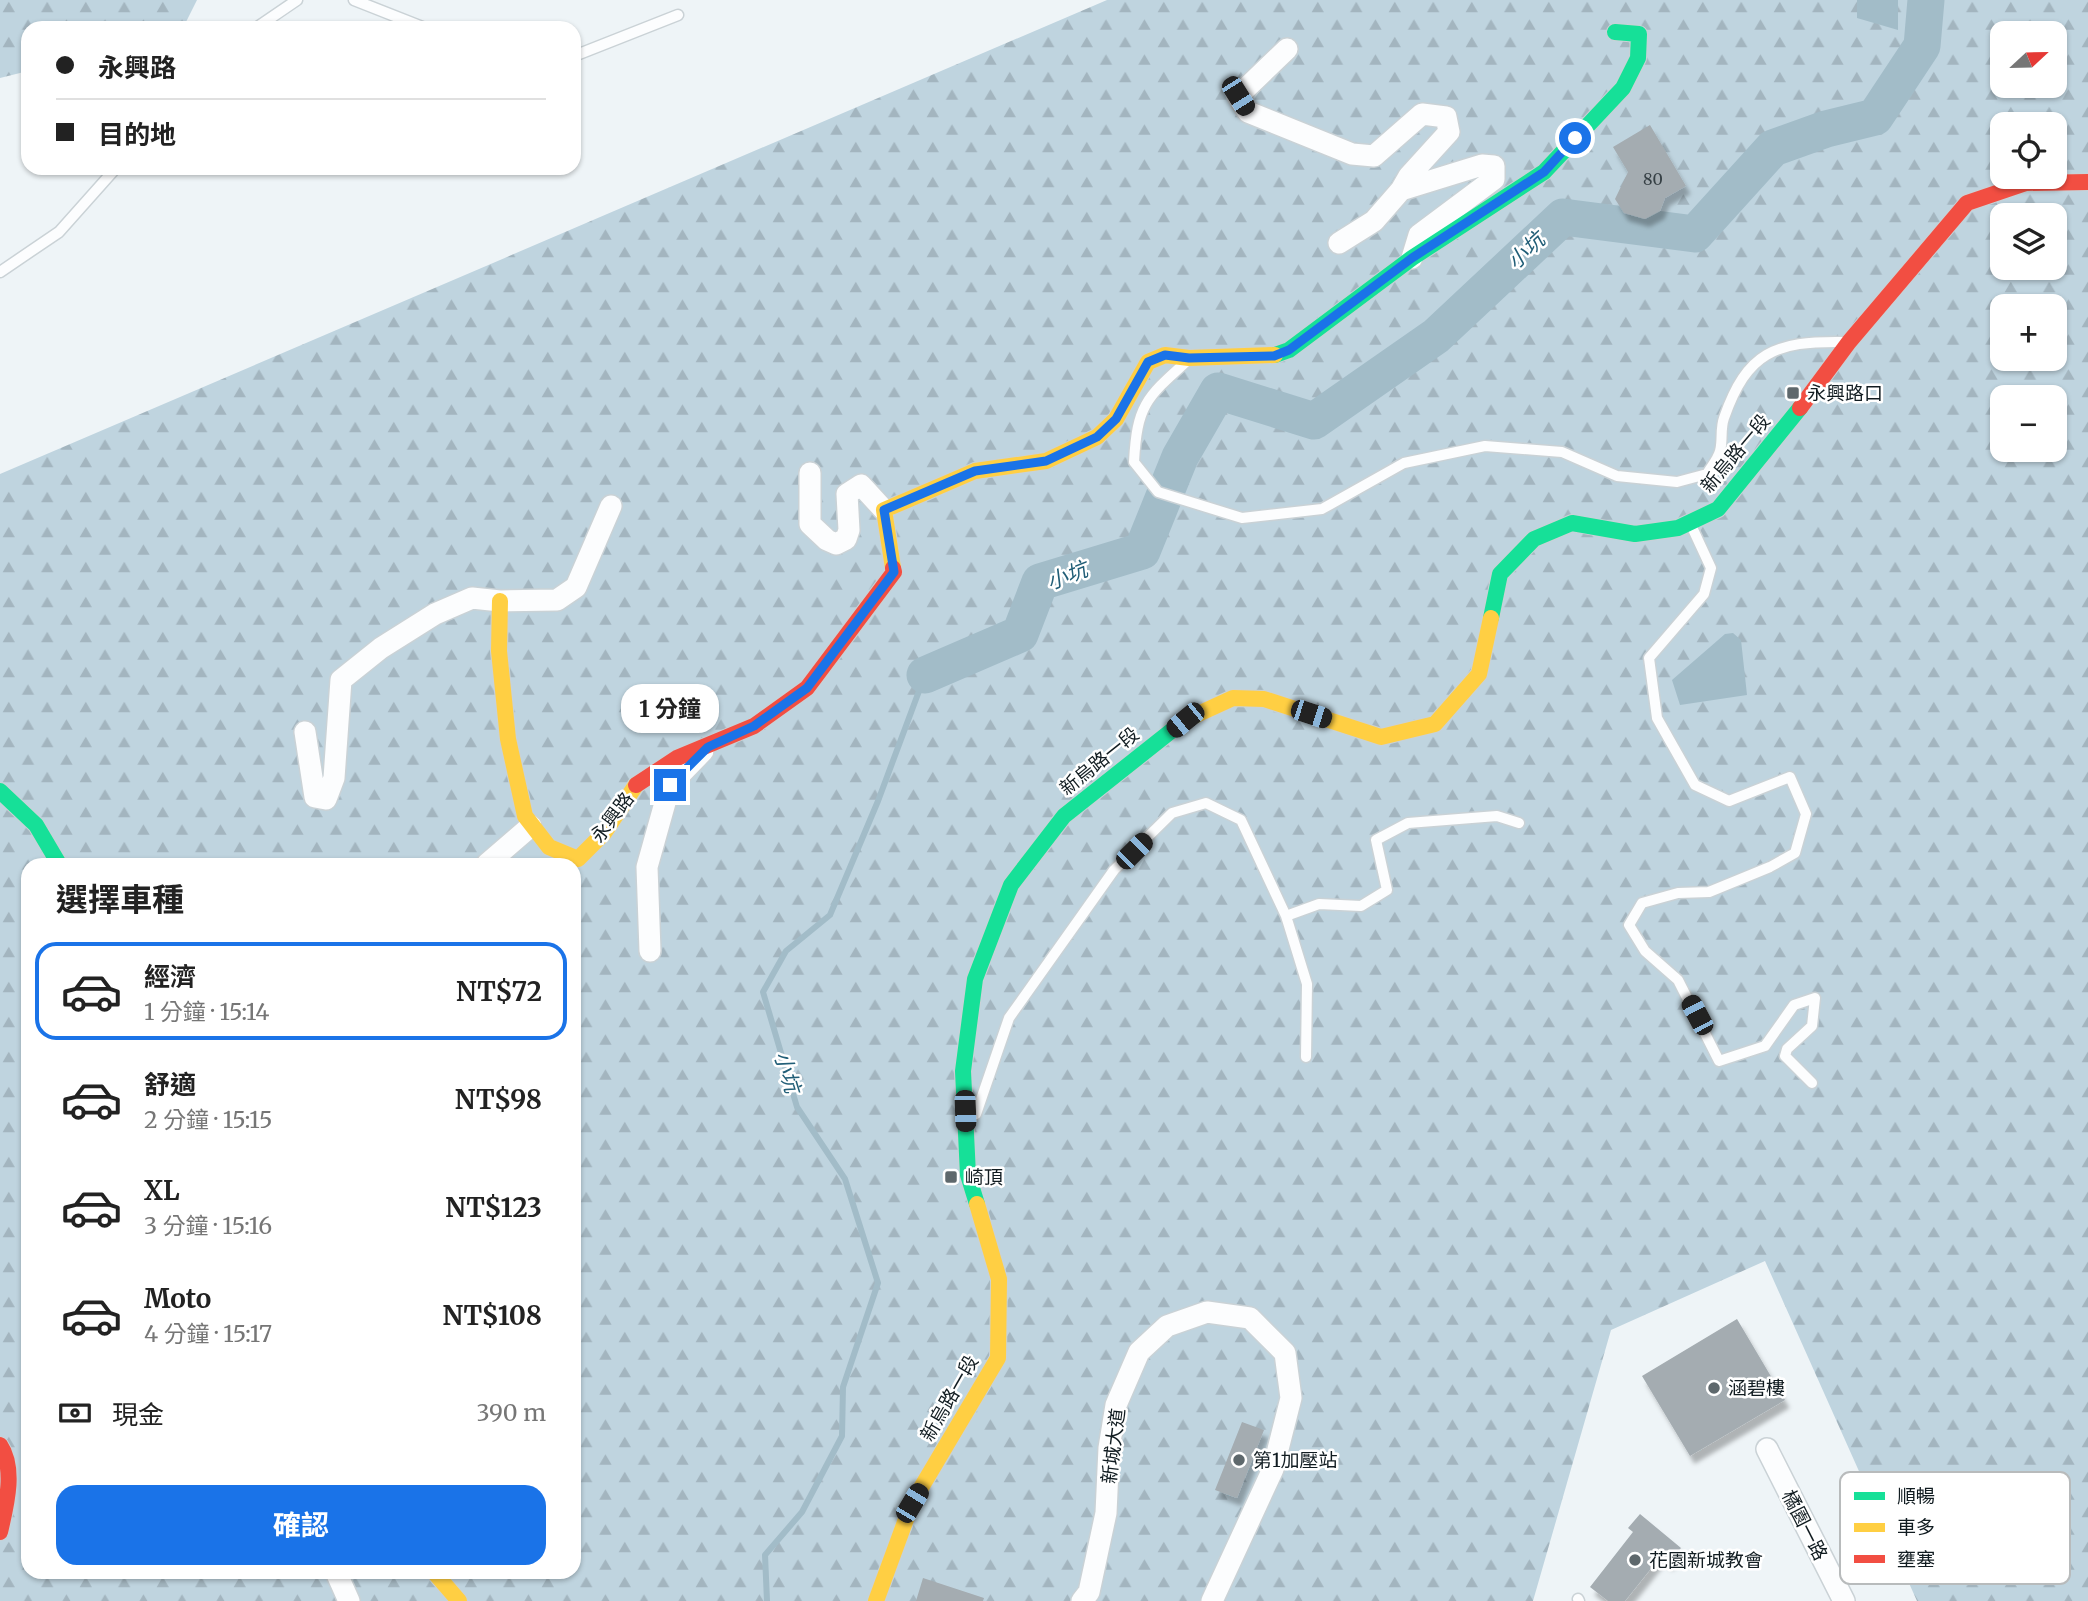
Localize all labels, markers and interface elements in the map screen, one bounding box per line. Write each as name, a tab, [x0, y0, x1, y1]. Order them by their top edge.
north arrow	[1990, 21, 2067, 98]
map controls	[1990, 21, 2067, 462]
text: 永興路	[98, 51, 176, 84]
car	[1218, 73, 1259, 119]
button: locate	[1990, 112, 2067, 189]
text: 目的地	[98, 118, 176, 151]
route start	[1559, 122, 1591, 154]
house number: 80	[1643, 169, 1663, 189]
button: layers	[1990, 203, 2067, 280]
water label: 小坑	[1501, 224, 1552, 275]
button: +	[1990, 294, 2067, 371]
place label: 永興路口	[1807, 381, 1883, 405]
marker: 永興路口	[1785, 385, 1801, 401]
button: −	[1990, 385, 2067, 462]
street label: 新烏路一段	[1695, 409, 1775, 497]
water label: 小坑	[1042, 554, 1094, 596]
callout: 1 分鐘	[621, 684, 719, 732]
text: 1 分鐘	[639, 694, 701, 723]
car	[1288, 698, 1335, 730]
car	[1163, 699, 1208, 741]
street label: 新烏路一段	[1055, 722, 1143, 800]
route end	[654, 769, 686, 801]
street label: 永興路	[585, 787, 639, 847]
car	[1112, 829, 1157, 873]
text: 選擇車種	[56, 880, 184, 920]
icon: car	[60, 960, 123, 1023]
text: 經濟	[144, 960, 196, 993]
text: NT$72	[456, 975, 542, 1008]
car	[1678, 992, 1717, 1038]
text: 1 分鐘 · 15:14	[144, 997, 269, 1026]
water label: 小坑	[768, 1048, 807, 1099]
icon: car	[60, 1068, 123, 1131]
text: 舒適	[144, 1068, 196, 1101]
text: NT$98	[455, 1083, 542, 1116]
car	[954, 1090, 977, 1132]
text: 2 分鐘 · 15:15	[144, 1105, 272, 1134]
place label: 崎頂	[965, 1165, 1003, 1189]
marker: 崎頂	[943, 1169, 959, 1185]
text: XL	[144, 1174, 180, 1207]
icon: car	[60, 1176, 123, 1239]
text: NT$123	[445, 1191, 542, 1224]
text: 3 分鐘 · 15:16	[144, 1211, 272, 1240]
text: Moto	[144, 1282, 211, 1315]
icon: car	[60, 1284, 123, 1347]
text: NT$108	[442, 1299, 542, 1332]
text: 4 分鐘 · 15:17	[144, 1319, 272, 1348]
street label: 新烏路一段	[915, 1351, 983, 1445]
place label: 涵碧樓	[1728, 1376, 1785, 1400]
marker: 涵碧樓	[1706, 1380, 1722, 1396]
icon: cash	[56, 1394, 94, 1432]
text: 現金	[112, 1398, 164, 1431]
text: 390 m	[476, 1398, 546, 1427]
street label: 新城大道	[1096, 1407, 1130, 1485]
place label: 第1加壓站	[1253, 1448, 1338, 1472]
marker: 第1加壓站	[1231, 1452, 1247, 1468]
legend	[1840, 1472, 2070, 1584]
car	[893, 1480, 932, 1526]
text: 順暢	[1897, 1484, 1935, 1508]
button: 確認	[56, 1485, 546, 1565]
street label: 橘園一路	[1777, 1486, 1833, 1564]
text: 車多	[1897, 1515, 1935, 1539]
text: 壅塞	[1897, 1547, 1935, 1571]
place label: 花園新城教會	[1649, 1548, 1763, 1572]
marker: 花園新城教會	[1627, 1552, 1643, 1568]

